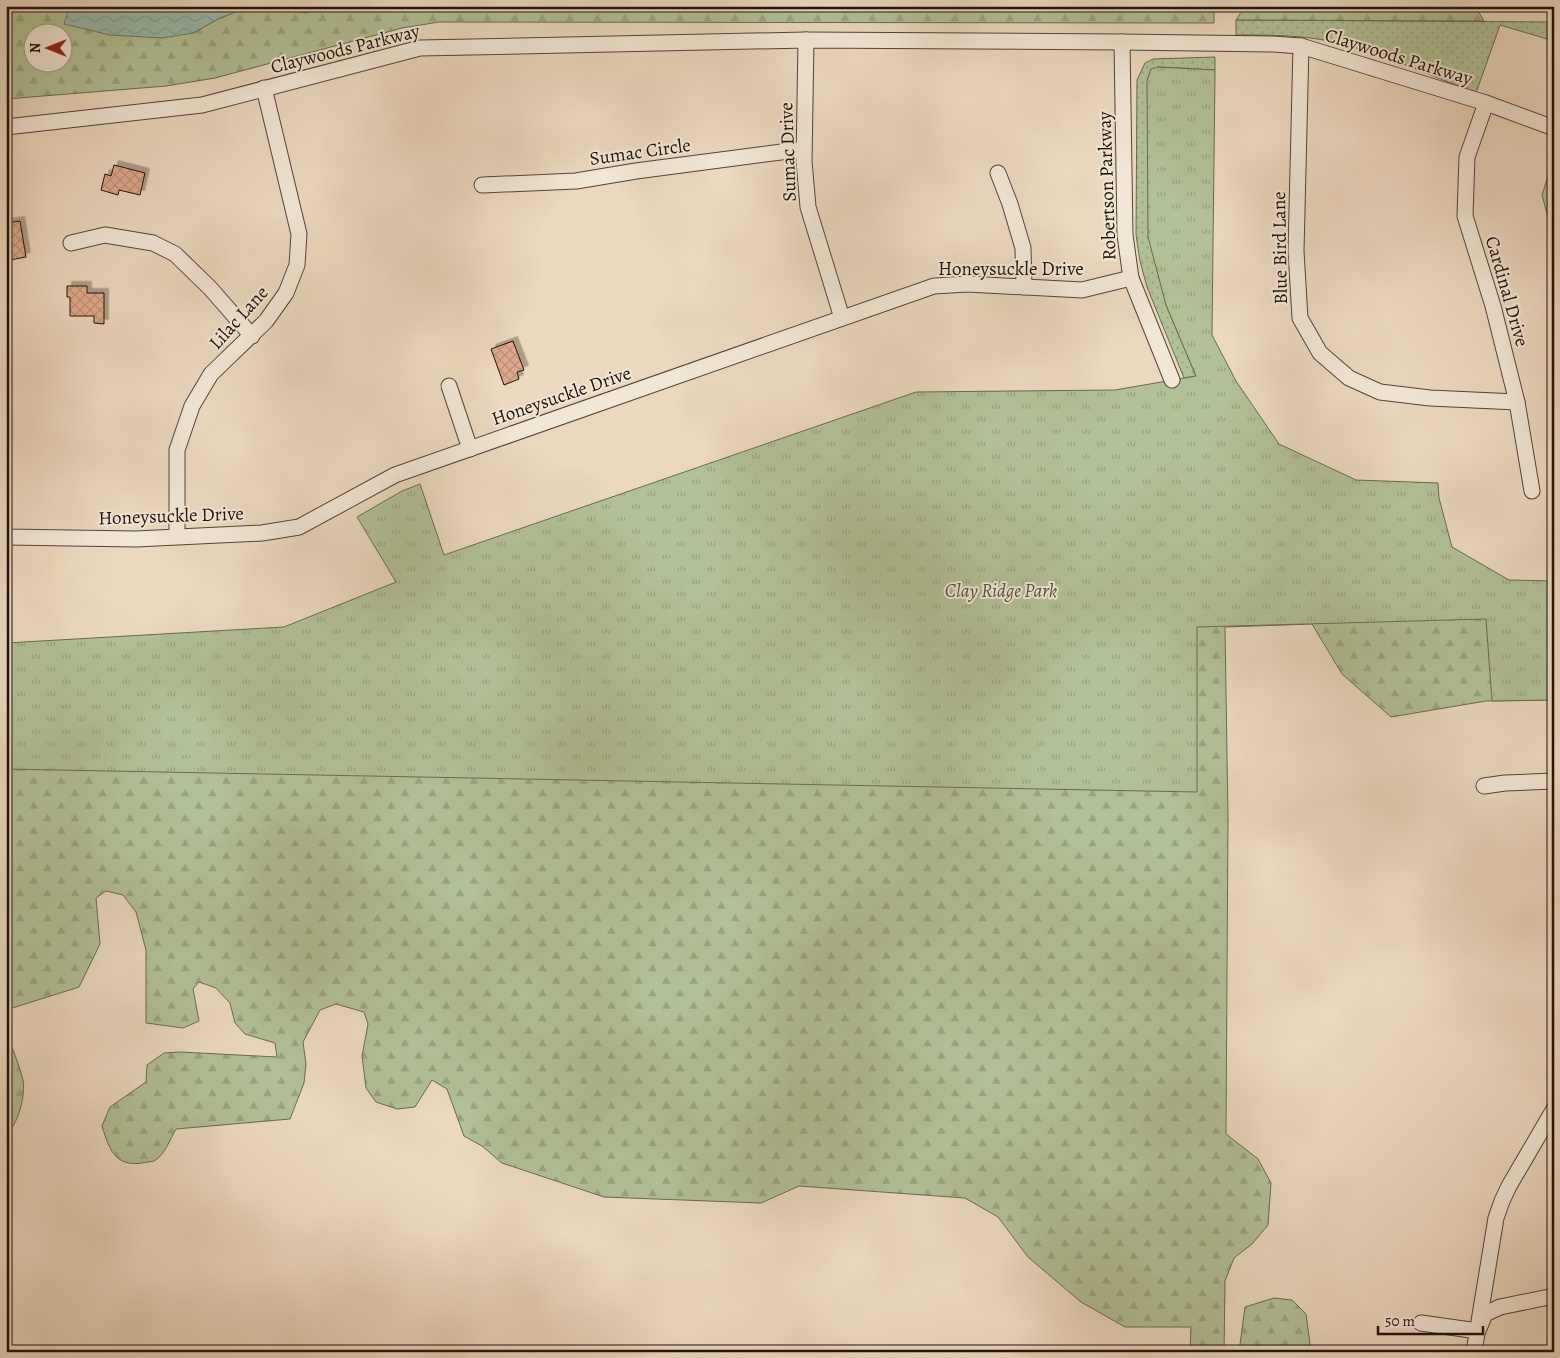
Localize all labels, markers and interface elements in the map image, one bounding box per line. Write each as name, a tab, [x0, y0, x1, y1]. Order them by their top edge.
street label: Claywoods Parkway	[268, 18, 423, 80]
north arrow	[22, 22, 72, 72]
street label: Claywoods Parkway	[1322, 22, 1476, 92]
text: N	[26, 43, 45, 53]
street label: Sumac Drive	[773, 102, 803, 202]
street label: Robertson Parkway	[1091, 110, 1123, 261]
street label: Sumac Circle	[588, 132, 692, 172]
street label: Blue Bird Lane	[1266, 191, 1294, 305]
street label: Cardinal Drive	[1479, 233, 1535, 350]
street label: Honeysuckle Drive	[938, 256, 1084, 282]
street label: Lilac Lane	[203, 280, 274, 355]
street label: Honeysuckle Drive	[488, 360, 634, 432]
street label: Honeysuckle Drive	[98, 500, 244, 532]
park label: Clay Ridge Park	[945, 578, 1057, 604]
scale bar	[1378, 1303, 1482, 1335]
text: 50 m	[1385, 1311, 1415, 1331]

